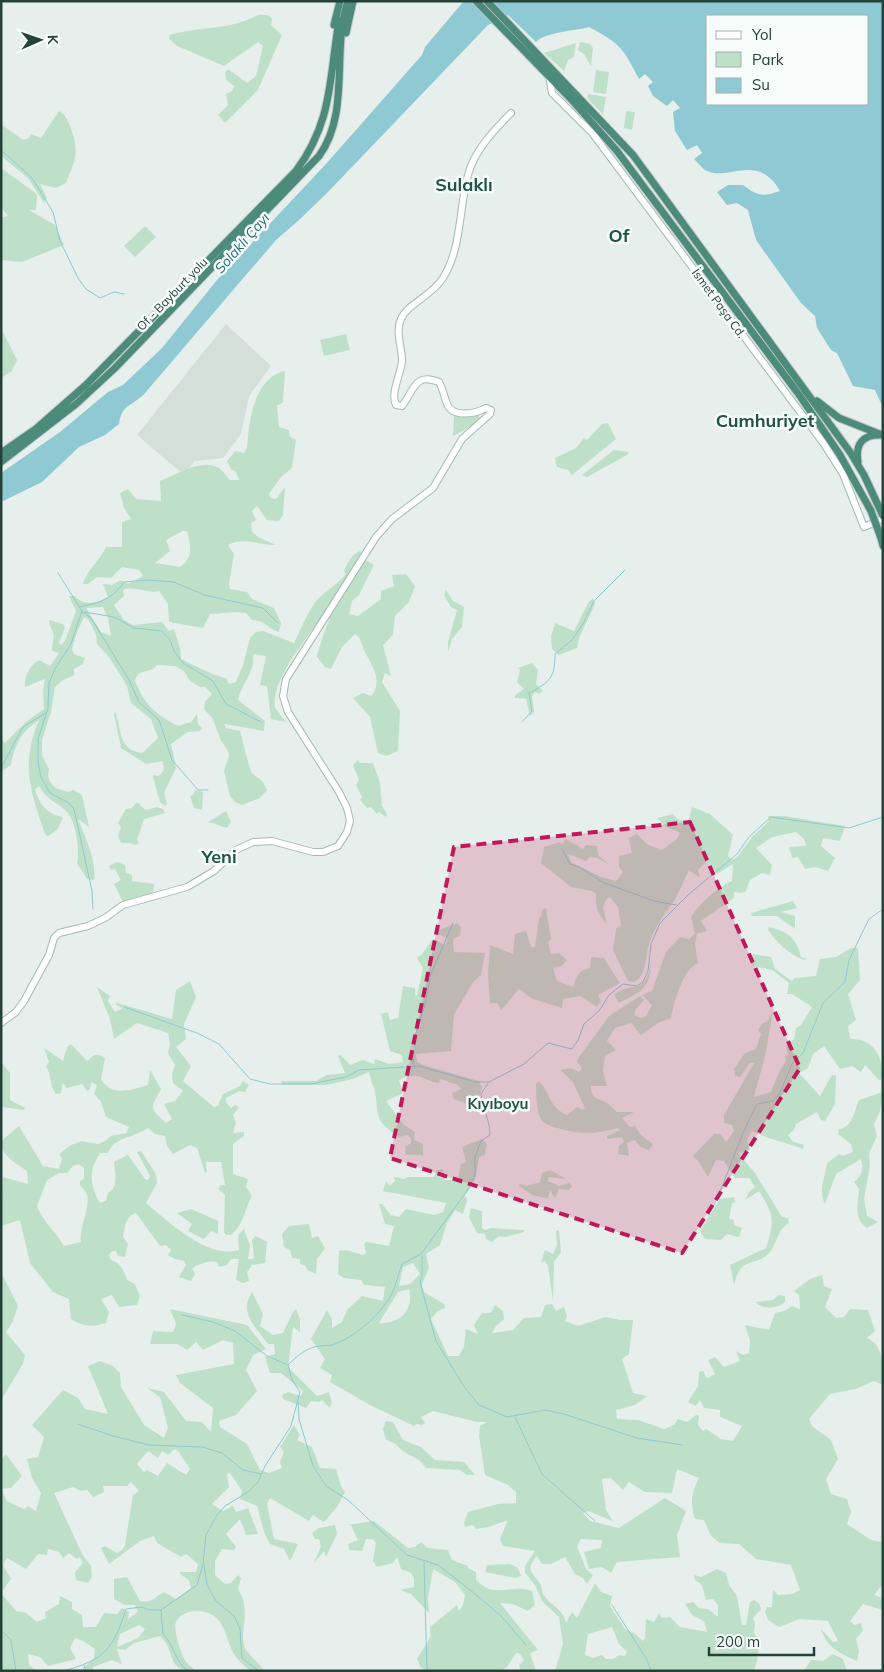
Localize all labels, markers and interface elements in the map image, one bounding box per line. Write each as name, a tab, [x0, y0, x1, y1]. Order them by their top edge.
north arrow	[15, 15, 65, 65]
legend	[706, 15, 869, 105]
text: Yol	[751, 25, 772, 44]
text: K	[44, 35, 62, 45]
text: Park	[752, 50, 784, 69]
text: Su	[752, 75, 770, 94]
district label: Sulaklı	[435, 173, 493, 196]
water label: Solaklı Çayı	[211, 209, 273, 277]
district label: Of	[609, 224, 630, 247]
street label: Of - Bayburt yolu	[133, 254, 211, 334]
street label: İsmet Paşa Cd.	[689, 265, 749, 341]
district label: Cumhuriyet	[716, 409, 814, 432]
district label: Yeni	[200, 845, 237, 868]
district label: Kıyıboyu	[467, 1094, 529, 1113]
scale bar	[709, 1624, 814, 1656]
text: 200 m	[716, 1632, 760, 1651]

